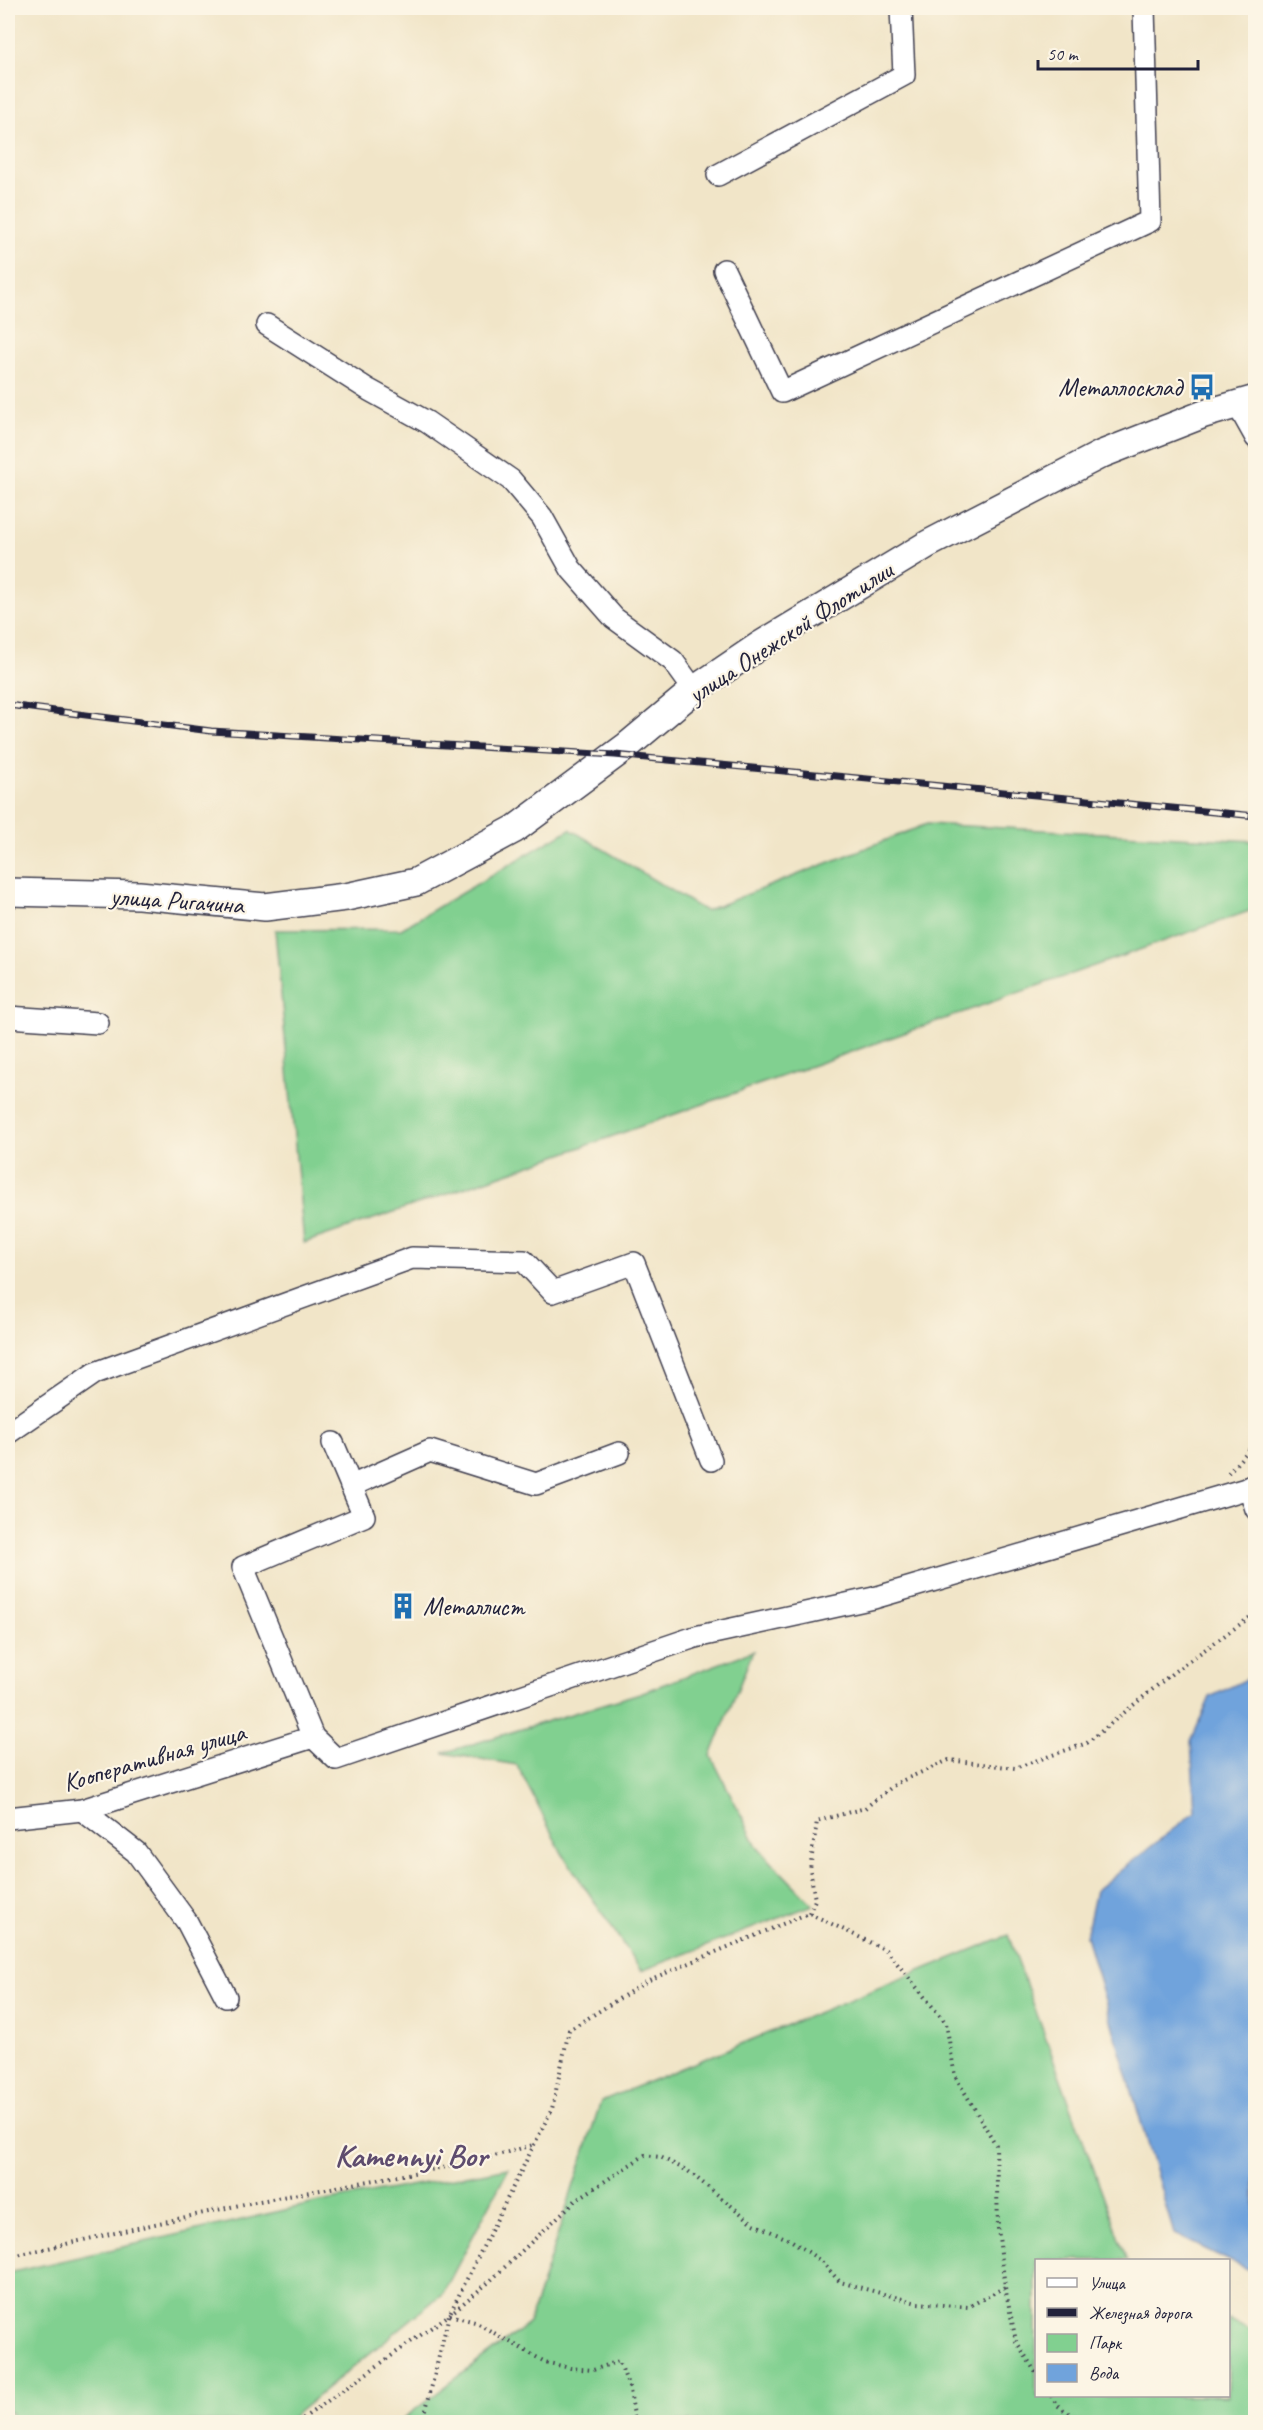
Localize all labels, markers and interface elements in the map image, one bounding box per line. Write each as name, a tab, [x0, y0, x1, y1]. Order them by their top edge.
scale bar	[1038, 33, 1198, 71]
text: 50 m	[1047, 43, 1080, 65]
place label: Металлосклад	[1058, 371, 1185, 404]
bus stop icon: Металлосклад	[1187, 372, 1217, 402]
street label: улица Онежской Флотилии	[680, 553, 900, 712]
street label: улица Ригачина	[107, 879, 246, 922]
place label: Металлист	[423, 1590, 526, 1623]
building icon: Металлист	[388, 1591, 418, 1621]
street label: Кооперативная улица	[59, 1715, 251, 1799]
district label: Kamennyi Bor	[335, 2135, 491, 2176]
legend	[1035, 2259, 1230, 2397]
text: Улица	[1089, 2272, 1126, 2294]
text: Железная дорога	[1089, 2302, 1193, 2325]
text: Парк	[1089, 2332, 1123, 2354]
text: Вода	[1089, 2362, 1120, 2384]

